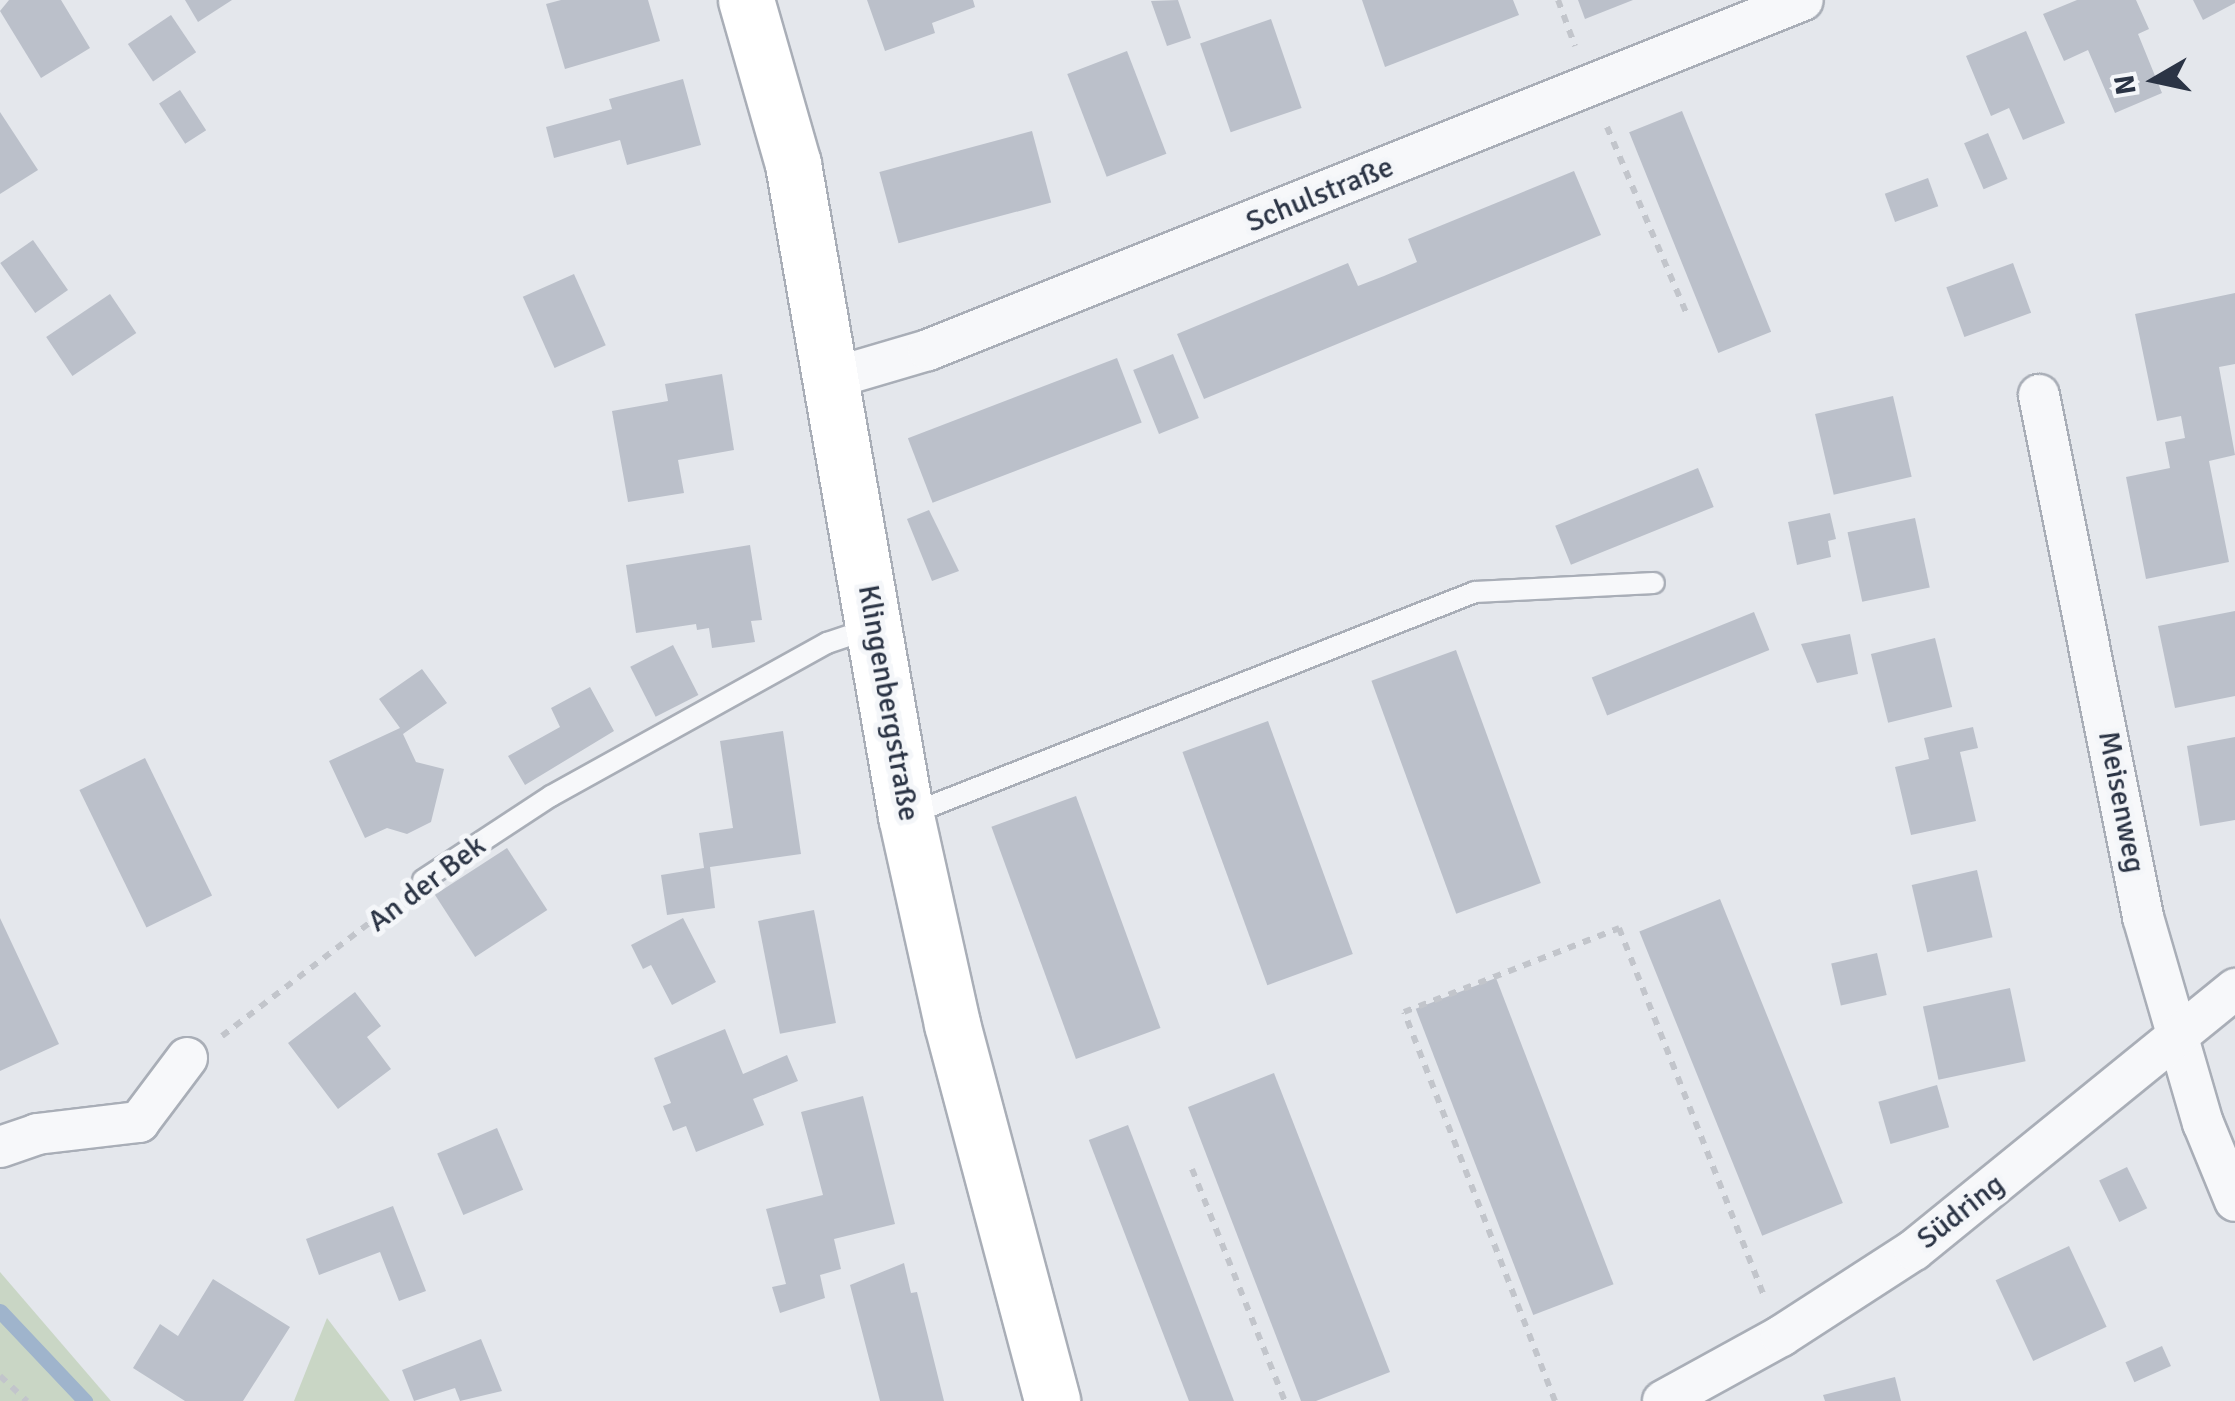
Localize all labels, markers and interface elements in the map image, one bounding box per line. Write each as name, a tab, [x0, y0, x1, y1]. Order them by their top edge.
north arrow	[2105, 30, 2205, 130]
text: N	[2107, 72, 2144, 97]
street label: Schulstraße	[1241, 149, 1399, 241]
street label: Klingenbergstraße	[850, 582, 926, 824]
street label: Meisenweg	[2090, 728, 2152, 876]
street label: An der Bek	[361, 828, 493, 940]
street label: Südring	[1910, 1167, 2012, 1257]

